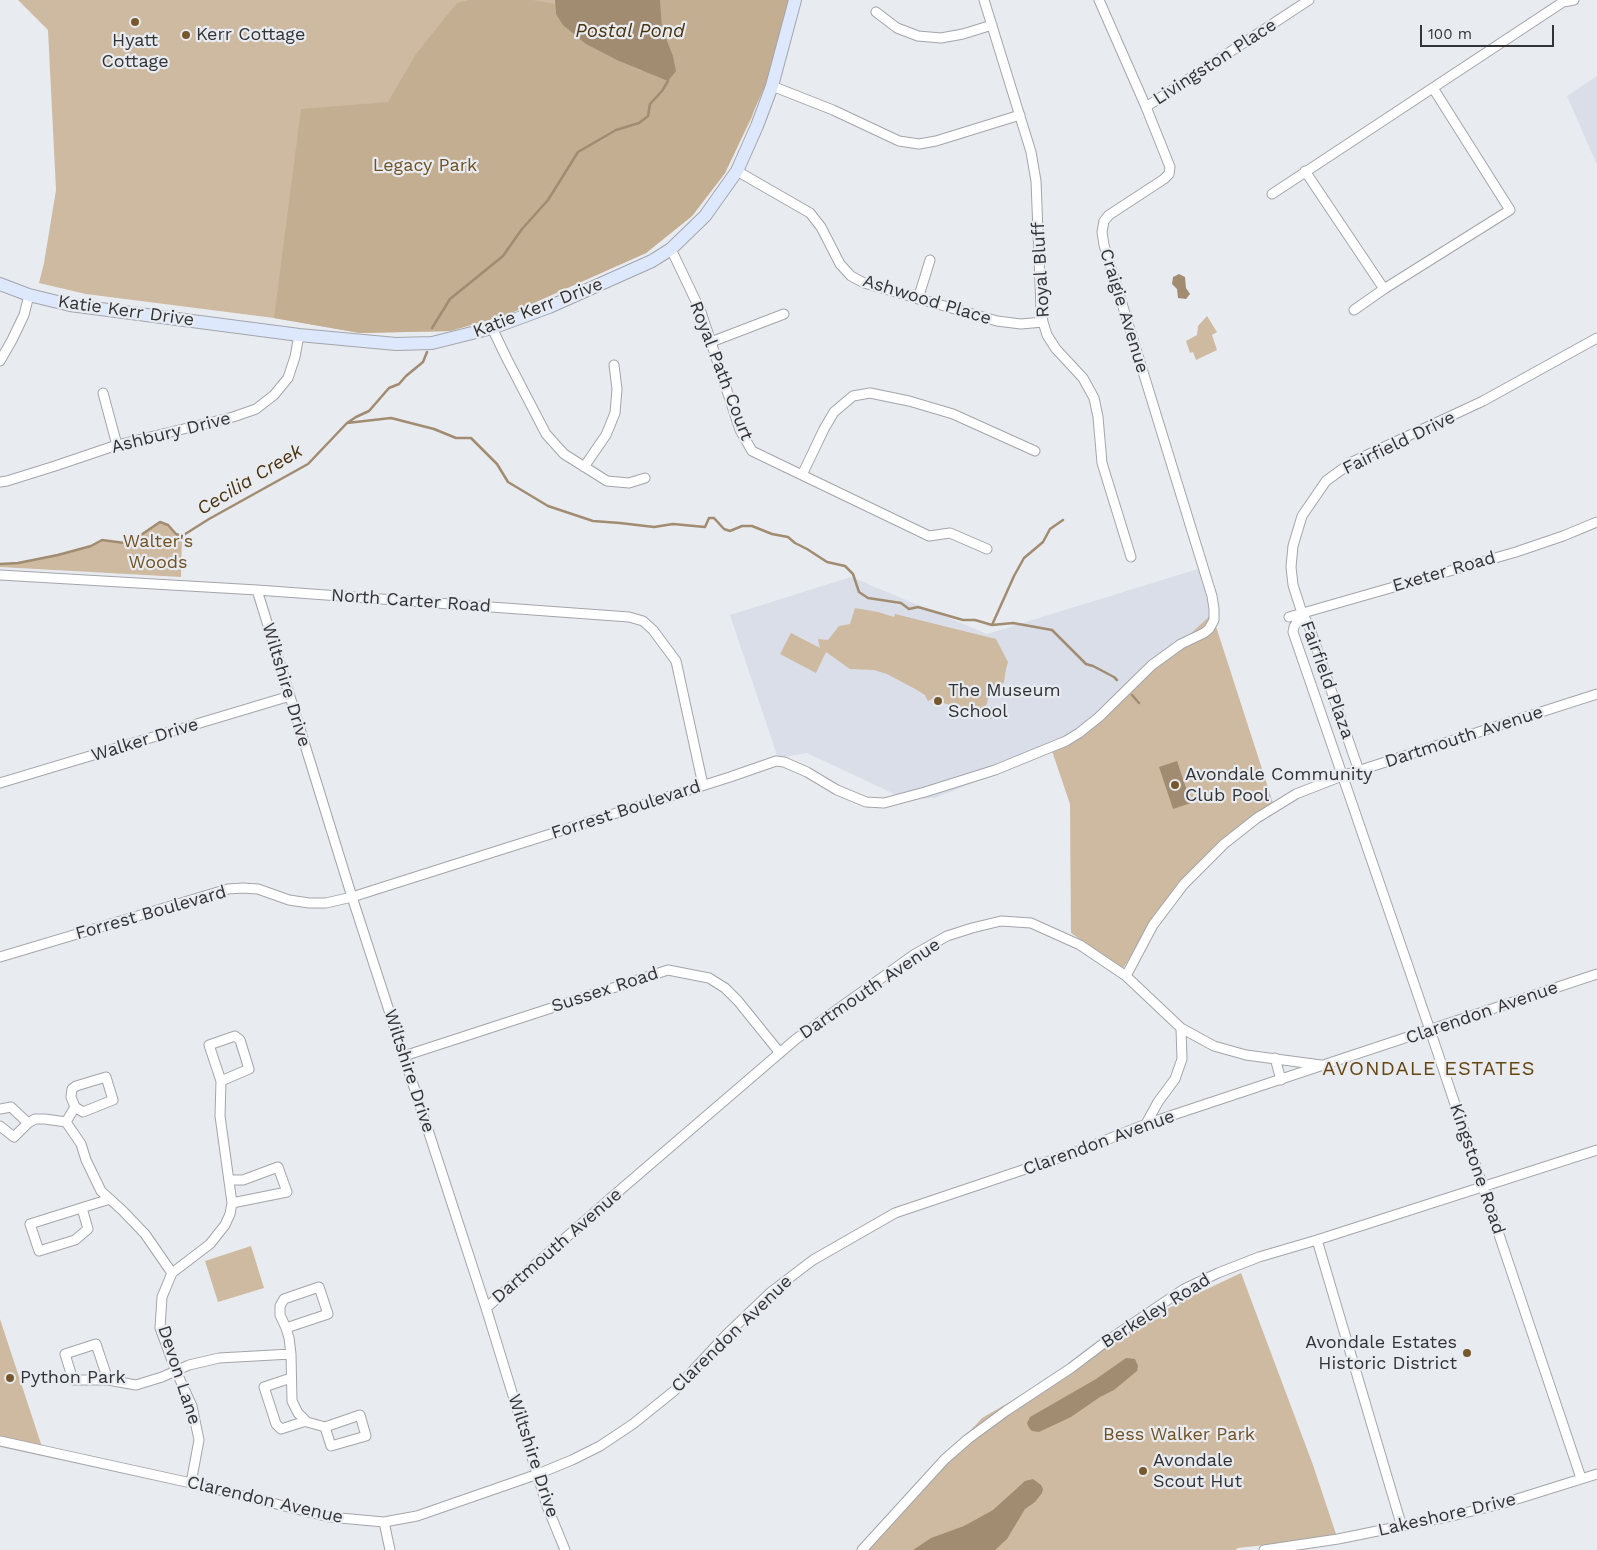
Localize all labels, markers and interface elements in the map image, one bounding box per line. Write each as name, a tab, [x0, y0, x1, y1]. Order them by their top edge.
street label: Livingston Place	[1149, 14, 1281, 110]
scale bar	[1422, 15, 1556, 47]
marker: Hyatt Cottage	[129, 16, 141, 28]
water label: Postal Pond	[575, 20, 685, 42]
place label: Kerr Cottage	[196, 24, 305, 46]
text: 100 m	[1428, 25, 1472, 43]
marker: Kerr Cottage	[180, 29, 192, 41]
place label: Hyatt Cottage	[101, 30, 169, 72]
park label: Legacy Park	[373, 155, 477, 177]
street label: Royal Bluff	[1028, 222, 1054, 318]
street label: Craigie Avenue	[1095, 246, 1153, 376]
street label: Ashwood Place	[860, 270, 994, 330]
street label: Katie Kerr Drive	[470, 273, 606, 343]
street label: Katie Kerr Drive	[57, 291, 195, 331]
street label: Royal Path Court	[685, 298, 757, 444]
street label: Fairfield Drive	[1339, 406, 1459, 480]
street label: Ashbury Drive	[109, 408, 233, 458]
water label: Cecilia Creek	[193, 440, 307, 520]
park label: Walter's Woods	[123, 531, 193, 574]
street label: Exeter Road	[1390, 547, 1498, 597]
street label: North Carter Road	[330, 585, 492, 617]
street label: Fairfield Plaza	[1296, 618, 1358, 742]
street label: Wiltshire Drive	[257, 620, 315, 750]
place label: The Museum School	[948, 680, 1061, 722]
marker: The Museum School	[932, 695, 944, 707]
street label: Dartmouth Avenue	[1382, 701, 1546, 773]
street label: Walker Drive	[89, 713, 201, 767]
place label: Avondale Community Club Pool	[1185, 764, 1372, 806]
street label: Forrest Boulevard	[549, 776, 703, 844]
marker: Avondale Community Club Pool	[1169, 779, 1181, 791]
street label: Forrest Boulevard	[73, 881, 229, 945]
street label: Dartmouth Avenue	[796, 934, 944, 1044]
street label: Sussex Road	[549, 963, 661, 1017]
street label: Clarendon Avenue	[1403, 977, 1561, 1049]
street label: Wiltshire Drive	[379, 1007, 439, 1135]
district label: AVONDALE ESTATES	[1320, 1057, 1538, 1081]
street label: Kingstone Road	[1445, 1101, 1509, 1237]
street label: Clarendon Avenue	[1020, 1106, 1178, 1180]
street label: Dartmouth Avenue	[488, 1184, 626, 1308]
street label: Berkeley Road	[1097, 1269, 1215, 1353]
street label: Clarendon Avenue	[667, 1271, 797, 1397]
street label: Devon Lane	[153, 1323, 205, 1427]
place label: Avondale Estates Historic District	[1305, 1332, 1457, 1375]
marker: Avondale Estates Historic District	[1461, 1347, 1473, 1359]
place label: Python Park	[20, 1367, 126, 1389]
marker: Python Park	[4, 1372, 16, 1384]
street label: Wiltshire Drive	[503, 1392, 563, 1520]
park label: Bess Walker Park	[1103, 1424, 1255, 1446]
place label: Avondale Scout Hut	[1153, 1450, 1242, 1492]
marker: Avondale Scout Hut	[1137, 1465, 1149, 1477]
street label: Clarendon Avenue	[185, 1472, 345, 1528]
street label: Lakeshore Drive	[1376, 1489, 1518, 1541]

